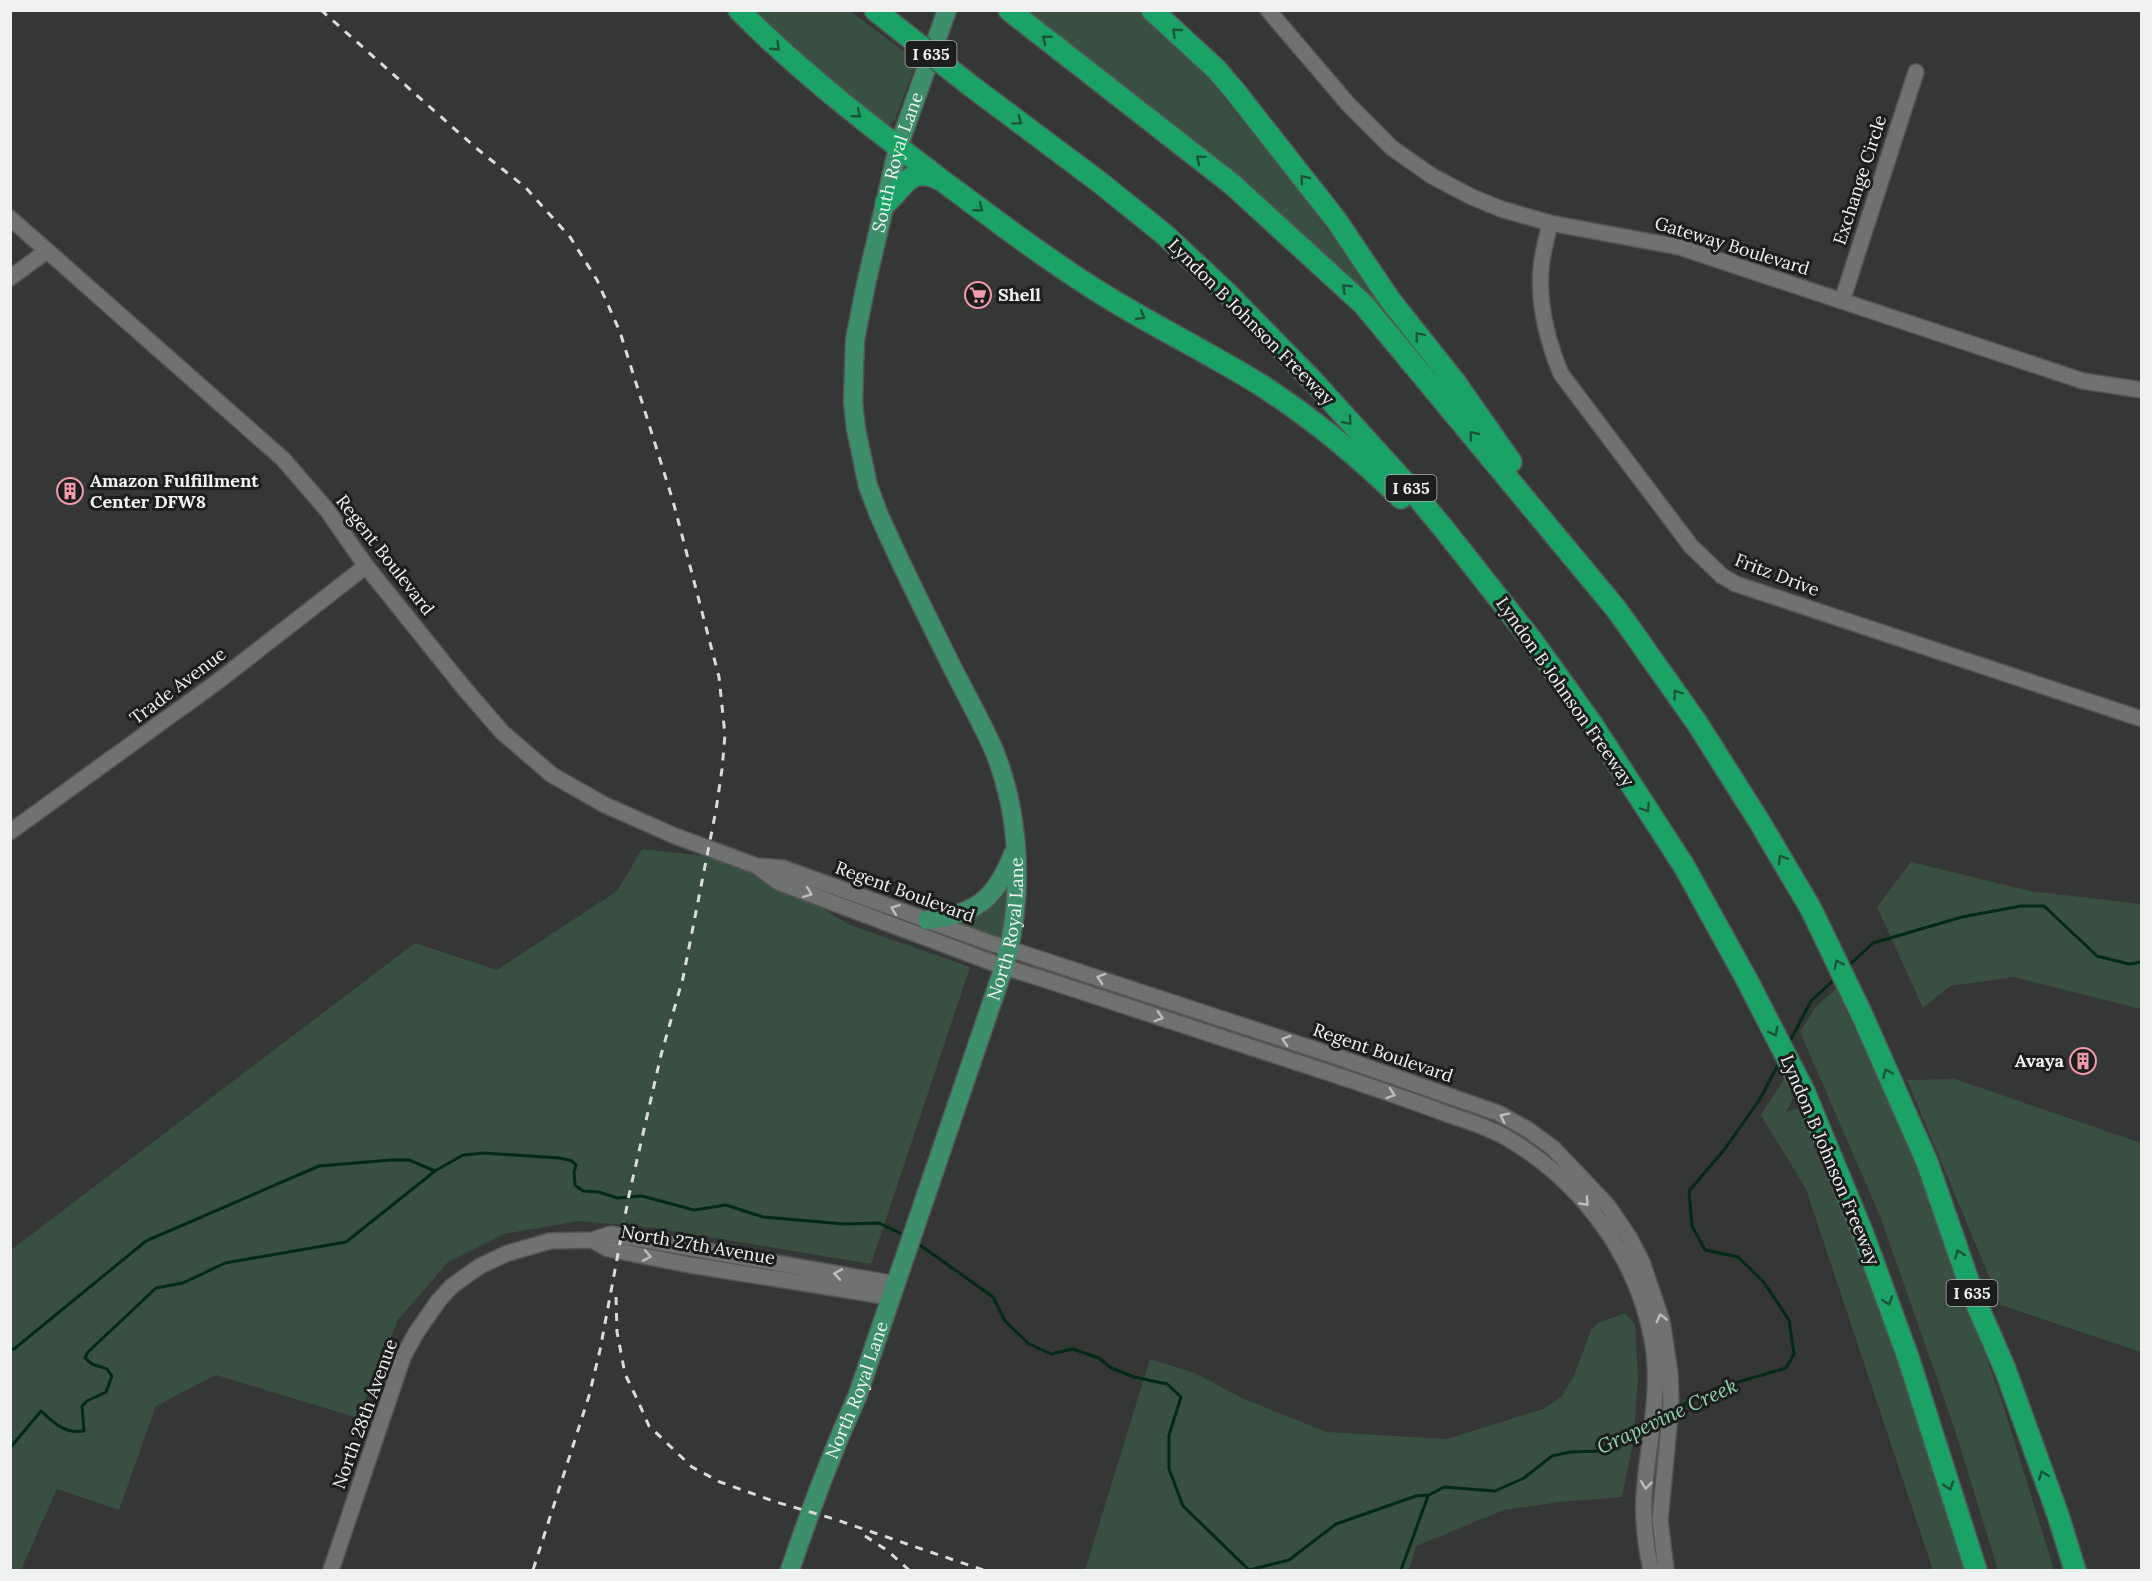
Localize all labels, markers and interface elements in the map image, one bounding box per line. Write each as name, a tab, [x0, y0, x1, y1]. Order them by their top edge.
one-way arrow	[1172, 29, 1183, 40]
one-way arrow	[1042, 35, 1053, 46]
one-way arrow	[770, 40, 780, 51]
road number: I 635	[906, 41, 956, 67]
street label: South Royal Lane	[867, 89, 928, 235]
one-way arrow	[850, 107, 861, 118]
street label: Exchange Circle	[1828, 112, 1891, 248]
one-way arrow	[1011, 114, 1022, 125]
one-way arrow	[1196, 155, 1207, 166]
one-way arrow	[1300, 175, 1311, 186]
one-way arrow	[972, 201, 983, 212]
street label: Gateway Boulevard	[1652, 211, 1813, 280]
street label: Lyndon B Johnson Freeway	[1163, 234, 1340, 410]
supermarket icon: Shell	[963, 280, 993, 310]
place label: Shell	[998, 283, 1041, 306]
one-way arrow	[1342, 284, 1353, 295]
one-way arrow	[1135, 309, 1145, 320]
one-way arrow	[1415, 332, 1426, 343]
one-way arrow	[1341, 414, 1352, 425]
one-way arrow	[1469, 431, 1480, 442]
place label: Amazon Fulfillment Center DFW8	[90, 469, 259, 513]
road number: I 635	[1386, 475, 1436, 501]
building icon: Amazon Fulfillment Center DFW8	[55, 476, 85, 506]
street label: Regent Boulevard	[331, 490, 440, 620]
street label: Fritz Drive	[1732, 548, 1823, 601]
street label: Lyndon B Johnson Freeway	[1491, 592, 1640, 791]
street label: Trade Avenue	[125, 642, 231, 729]
one-way arrow	[1673, 690, 1684, 701]
one-way arrow	[1639, 801, 1650, 812]
one-way arrow	[1777, 855, 1789, 865]
street label: Regent Boulevard	[832, 856, 978, 928]
street label: North Royal Lane	[981, 857, 1028, 1003]
one-way arrow	[802, 886, 813, 899]
one-way arrow	[890, 903, 901, 916]
one-way arrow	[1833, 960, 1845, 971]
one-way arrow	[1096, 973, 1107, 986]
one-way arrow	[1153, 1010, 1164, 1022]
street label: Regent Boulevard	[1310, 1018, 1456, 1087]
one-way arrow	[1767, 1026, 1778, 1037]
one-way arrow	[1281, 1035, 1292, 1047]
building icon: Avaya	[2068, 1046, 2098, 1076]
place label: Avaya	[2015, 1049, 2065, 1072]
street label: Lyndon B Johnson Freeway	[1776, 1051, 1885, 1269]
one-way arrow	[1883, 1068, 1895, 1079]
one-way arrow	[1385, 1086, 1396, 1099]
one-way arrow	[1500, 1113, 1510, 1124]
one-way arrow	[1578, 1196, 1589, 1206]
street label: North 27th Avenue	[619, 1220, 777, 1269]
one-way arrow	[642, 1249, 652, 1262]
one-way arrow	[1953, 1249, 1966, 1260]
one-way arrow	[833, 1268, 843, 1280]
road number: I 635	[1946, 1280, 1998, 1306]
one-way arrow	[1881, 1295, 1893, 1306]
one-way arrow	[1656, 1314, 1668, 1324]
street label: North Royal Lane	[820, 1318, 893, 1462]
street label: North 28th Avenue	[327, 1336, 402, 1492]
water label: Grapevine Creek	[1593, 1372, 1741, 1459]
one-way arrow	[2038, 1470, 2051, 1481]
one-way arrow	[1942, 1480, 1955, 1491]
one-way arrow	[1640, 1481, 1653, 1490]

